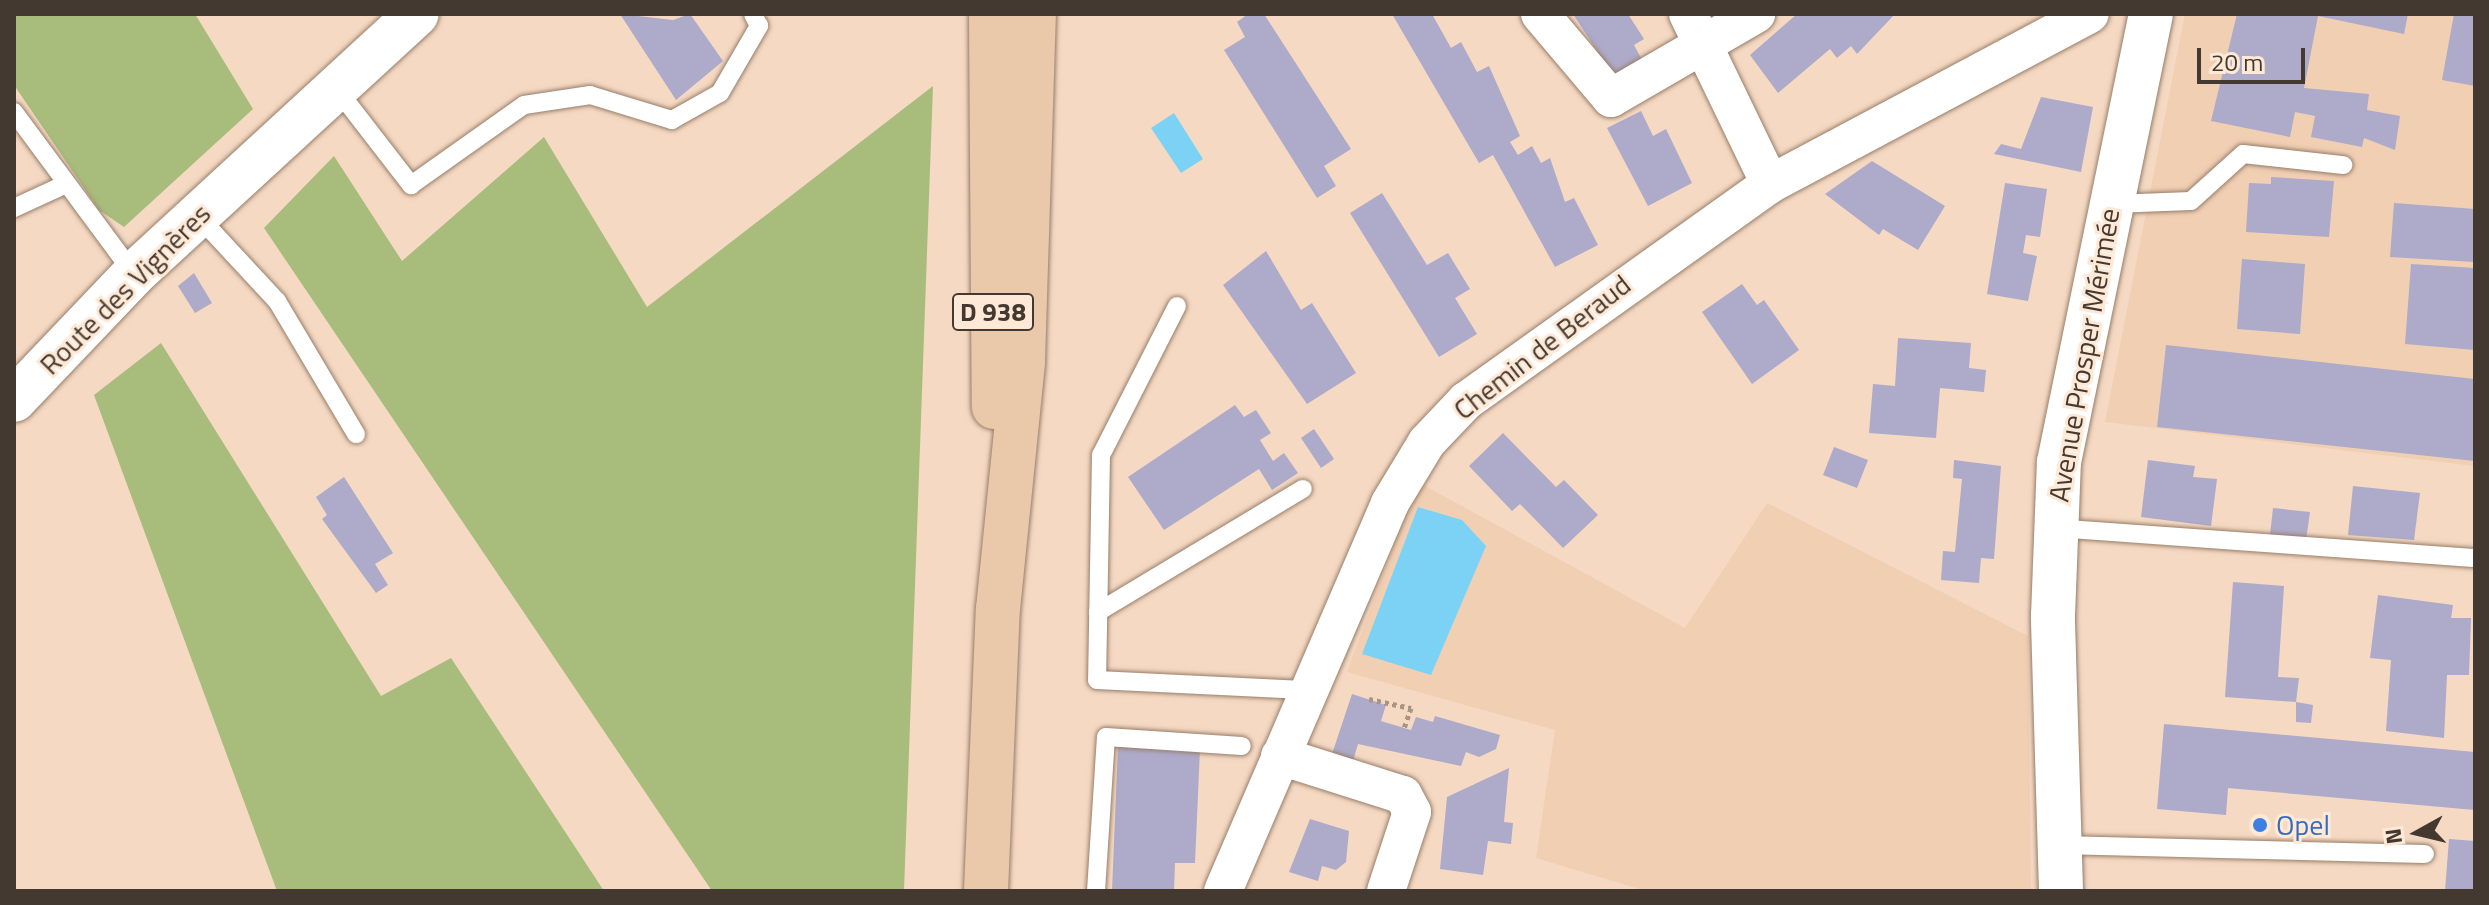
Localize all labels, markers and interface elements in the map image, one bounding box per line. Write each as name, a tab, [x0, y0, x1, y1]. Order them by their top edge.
scale bar	[2201, 32, 2309, 82]
text: 20 m	[2211, 44, 2263, 80]
street label: Route des Vignères	[33, 197, 217, 381]
street label: Avenue Prosper Mérimée	[2042, 206, 2126, 504]
street label: Chemin de Beraud	[1447, 268, 1637, 426]
road number: D 938	[951, 290, 1035, 334]
north arrow	[2377, 793, 2457, 873]
place label: Opel	[2276, 808, 2330, 842]
marker: Opel	[2251, 816, 2269, 834]
text: N	[2375, 826, 2411, 846]

